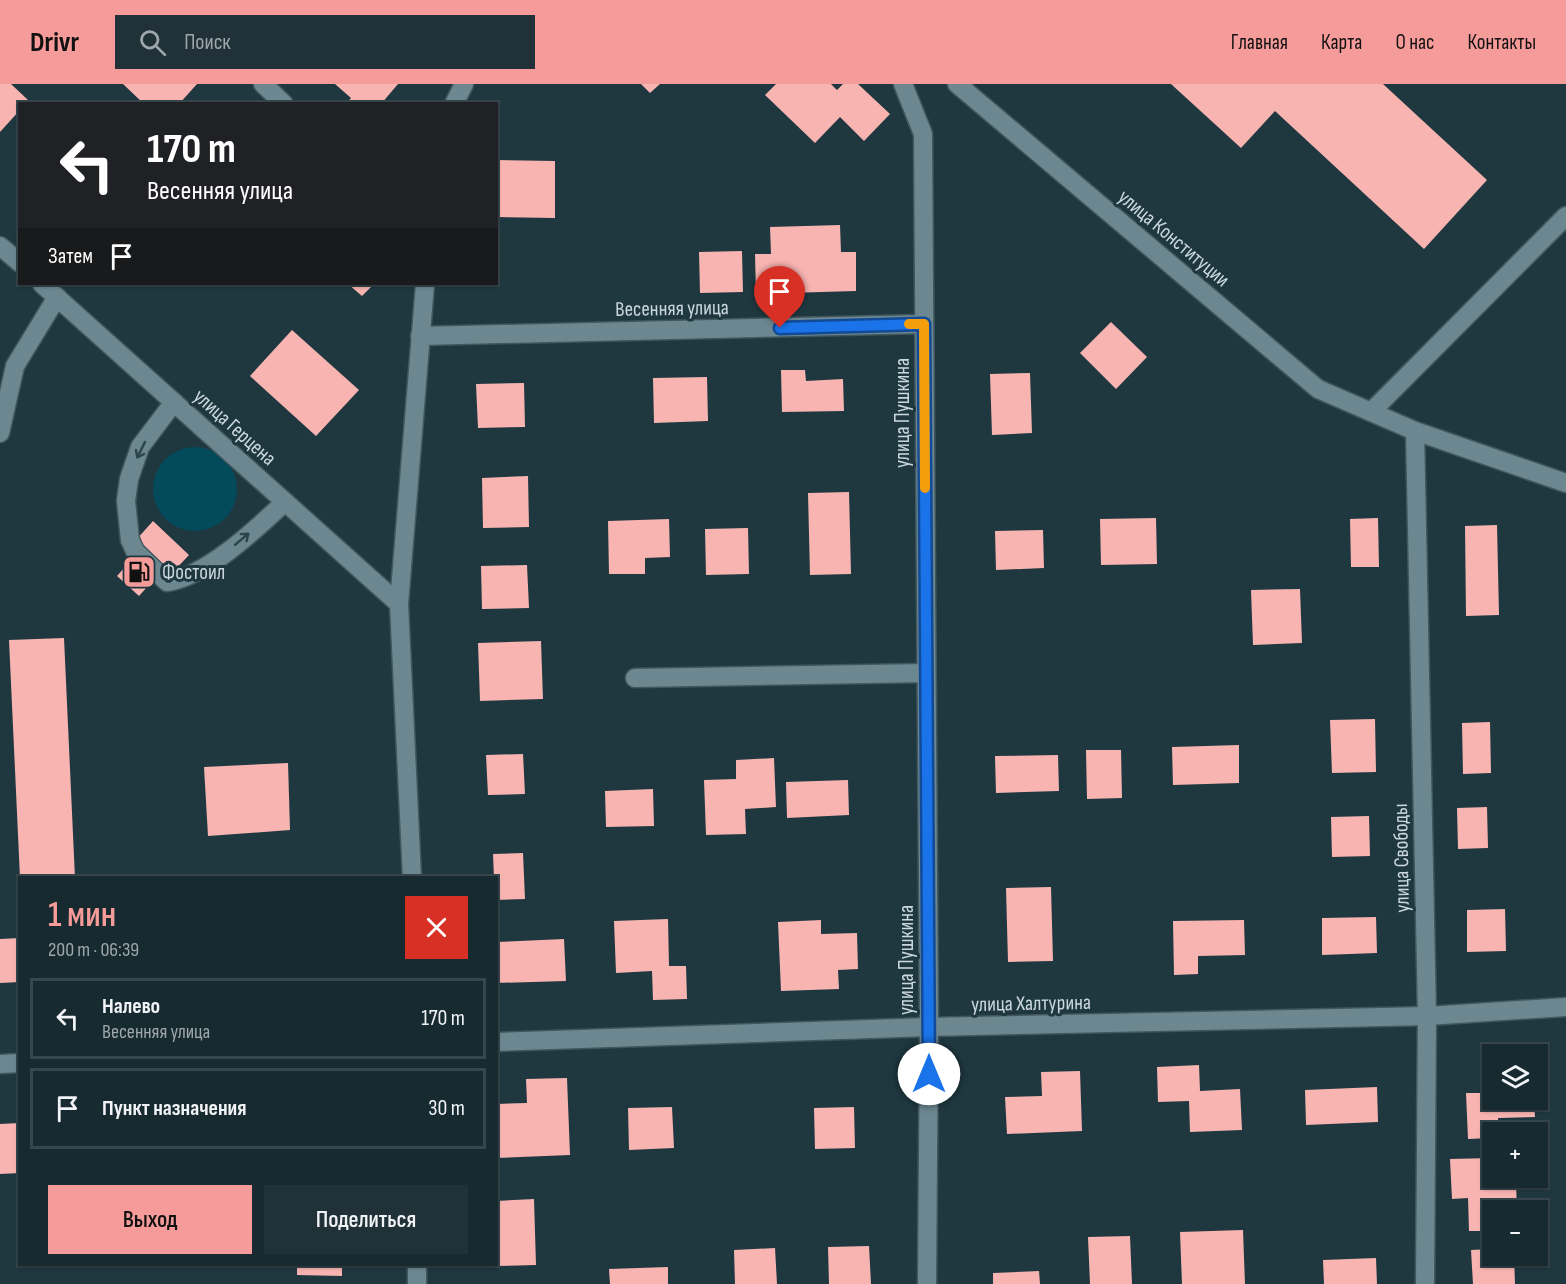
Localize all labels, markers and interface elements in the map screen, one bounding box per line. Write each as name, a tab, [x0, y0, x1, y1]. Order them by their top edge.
search box	[115, 15, 535, 69]
text: Drivr	[30, 26, 79, 59]
icon: search	[136, 26, 169, 59]
text: Поиск	[184, 29, 231, 56]
text: Главная	[1231, 30, 1288, 55]
text: Карта	[1321, 30, 1362, 55]
text: О нас	[1395, 30, 1434, 55]
text: Контакты	[1467, 30, 1536, 55]
text: 170 m	[147, 124, 236, 175]
icon: left	[48, 126, 126, 204]
text: Весенняя улица	[147, 175, 293, 207]
street label: улица Конституции	[1113, 185, 1234, 292]
icon: arrive	[105, 240, 138, 273]
text: Затем	[48, 243, 93, 270]
pin	[754, 266, 805, 328]
icon: arrive	[763, 275, 796, 308]
street label: Весенняя улица	[615, 295, 729, 322]
street label: улица Пушкина	[890, 358, 915, 468]
street label: улица Герцена	[188, 384, 281, 471]
one-way arrow	[134, 440, 146, 458]
one-way arrow	[234, 533, 250, 546]
fuel station icon: Фостоил	[121, 554, 157, 590]
place label: Фостоил	[162, 560, 225, 585]
street label: улица Свободы	[1388, 803, 1415, 913]
text: 1 мин	[48, 894, 116, 937]
button: close	[405, 896, 468, 959]
street label: улица Пушкина	[894, 905, 919, 1015]
text: 200 m · 06:39	[48, 938, 139, 962]
street label: улица Халтурина	[971, 990, 1091, 1017]
text: Налево	[102, 993, 160, 1020]
icon: left	[51, 1002, 84, 1035]
text: 170 m	[421, 1005, 465, 1032]
text: Весенняя улица	[102, 1020, 210, 1044]
position arrow	[897, 1042, 961, 1106]
map controls	[1482, 1044, 1548, 1266]
button: layers	[1482, 1044, 1548, 1110]
icon: arrive	[51, 1092, 84, 1125]
text: Пункт назначения	[102, 1095, 246, 1122]
text: 30 m	[428, 1095, 465, 1122]
button: +	[1482, 1122, 1548, 1188]
button: Выход	[48, 1185, 252, 1254]
button: Поделиться	[264, 1185, 468, 1254]
button: −	[1482, 1200, 1548, 1266]

